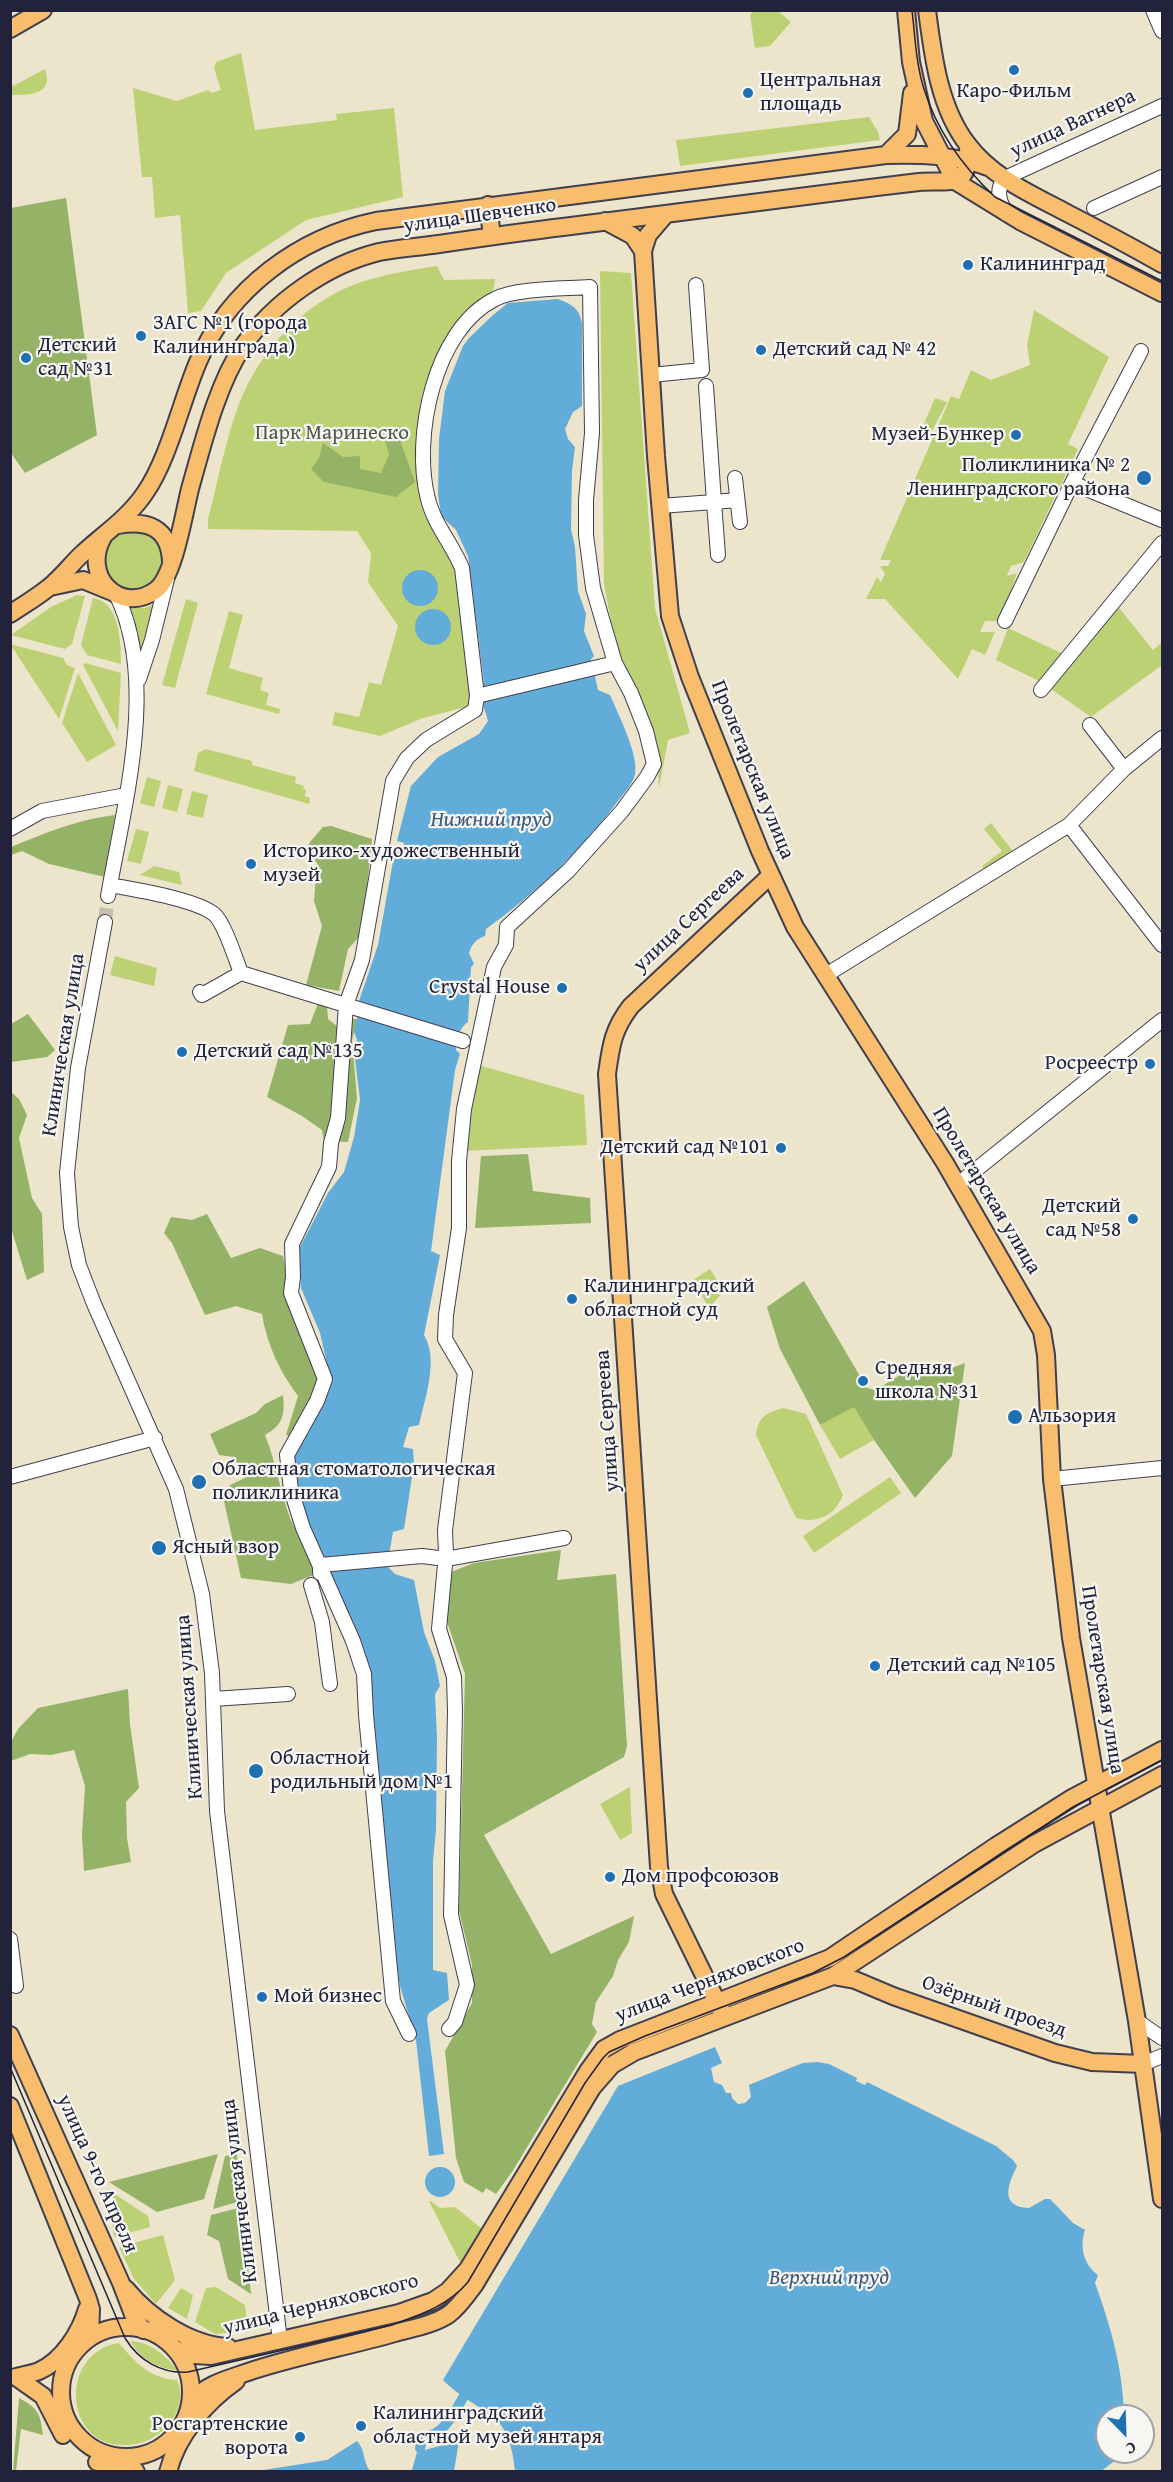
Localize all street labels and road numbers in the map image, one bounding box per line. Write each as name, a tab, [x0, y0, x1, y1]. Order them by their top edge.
street label: улица Вагнера	[1006, 84, 1140, 164]
street label: улица Шевченко	[402, 193, 558, 239]
street label: Пролетарская улица	[705, 677, 799, 863]
street label: улица Сергеева	[628, 862, 750, 978]
street label: Клиническая улица	[37, 952, 91, 1138]
street label: Пролетарская улица	[926, 1103, 1046, 1279]
street label: улица Сергеева	[590, 1349, 626, 1493]
street label: Пролетарская улица	[1075, 1584, 1129, 1776]
street label: Клиническая улица	[171, 1614, 209, 1800]
street label: улица Черняховского	[612, 1933, 808, 2029]
street label: Озёрный проезд	[918, 1970, 1070, 2044]
street label: улица 9-го Апреля	[51, 2091, 143, 2257]
street label: Клиническая улица	[216, 2098, 264, 2284]
street label: улица Черняховского	[221, 2269, 421, 2341]

